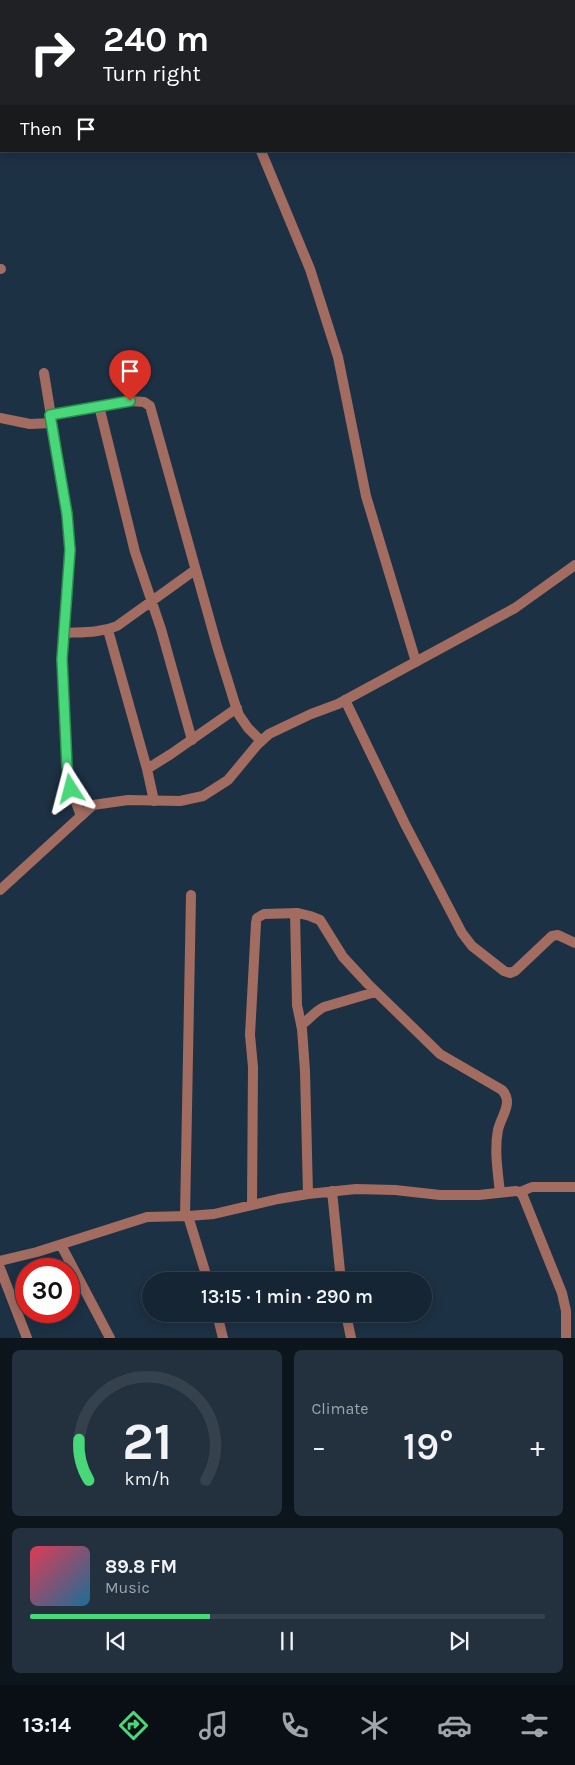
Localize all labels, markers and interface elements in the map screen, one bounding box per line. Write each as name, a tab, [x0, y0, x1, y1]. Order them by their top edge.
text: 240 m	[103, 19, 209, 60]
icon: right	[20, 20, 85, 85]
text: Turn right	[103, 61, 201, 87]
icon: arrive	[72, 115, 100, 143]
text: Then	[20, 118, 62, 140]
pin	[109, 350, 151, 401]
icon: arrive	[116, 357, 144, 385]
position arrow	[44, 762, 96, 814]
speed limit sign: 30	[15, 1258, 80, 1323]
text: 13:15 · 1 min · 290 m	[201, 1286, 373, 1308]
text: Climate	[312, 1399, 369, 1418]
text: 21	[122, 1411, 172, 1472]
text: 19°	[403, 1424, 453, 1469]
text: −	[312, 1430, 326, 1463]
text: +	[530, 1430, 545, 1463]
text: km/h	[124, 1469, 169, 1490]
text: 89.8 FM	[105, 1556, 177, 1578]
text: Music	[105, 1578, 150, 1597]
icon: previous	[102, 1627, 130, 1655]
icon: pause	[273, 1627, 301, 1655]
icon: next	[445, 1627, 473, 1655]
icon: directions	[116, 1708, 151, 1743]
icon: music	[196, 1708, 231, 1743]
icon: phone	[277, 1708, 312, 1743]
icon: climate	[357, 1708, 392, 1743]
icon: car	[437, 1708, 472, 1743]
icon: filters	[517, 1708, 552, 1743]
text: 13:14	[23, 1712, 71, 1738]

